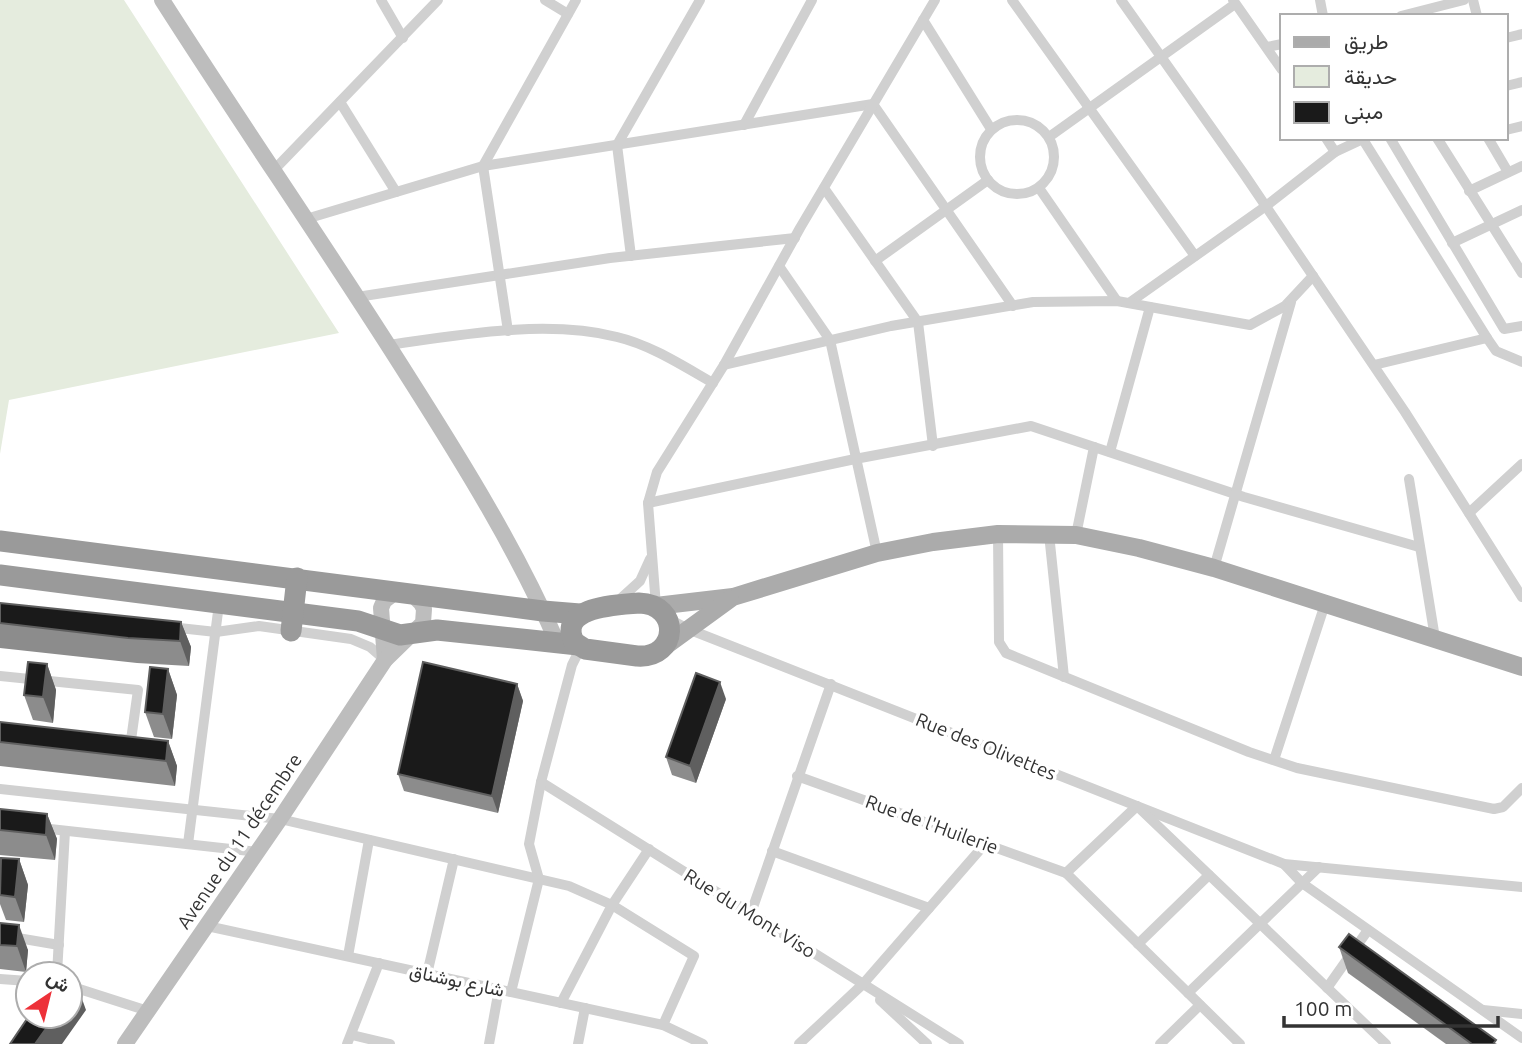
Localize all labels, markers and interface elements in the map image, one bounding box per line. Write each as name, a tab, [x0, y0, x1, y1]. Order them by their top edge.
legend	[1280, 14, 1508, 140]
text: طريق	[1344, 29, 1389, 55]
text: حديقة	[1344, 64, 1397, 89]
text: مبنى	[1344, 99, 1383, 124]
street label: Rue des Olivettes	[913, 708, 1059, 784]
street label: Avenue du 11 décembre	[172, 749, 306, 933]
street label: Rue de l'Huilerie	[863, 790, 1001, 858]
street label: Rue du Mont Viso	[680, 864, 820, 962]
street label: شارع بوشناق	[407, 959, 506, 1003]
north arrow	[14, 960, 84, 1030]
text: ش	[43, 966, 75, 998]
scale bar	[1284, 984, 1498, 1028]
text: 100 m	[1294, 996, 1352, 1020]

